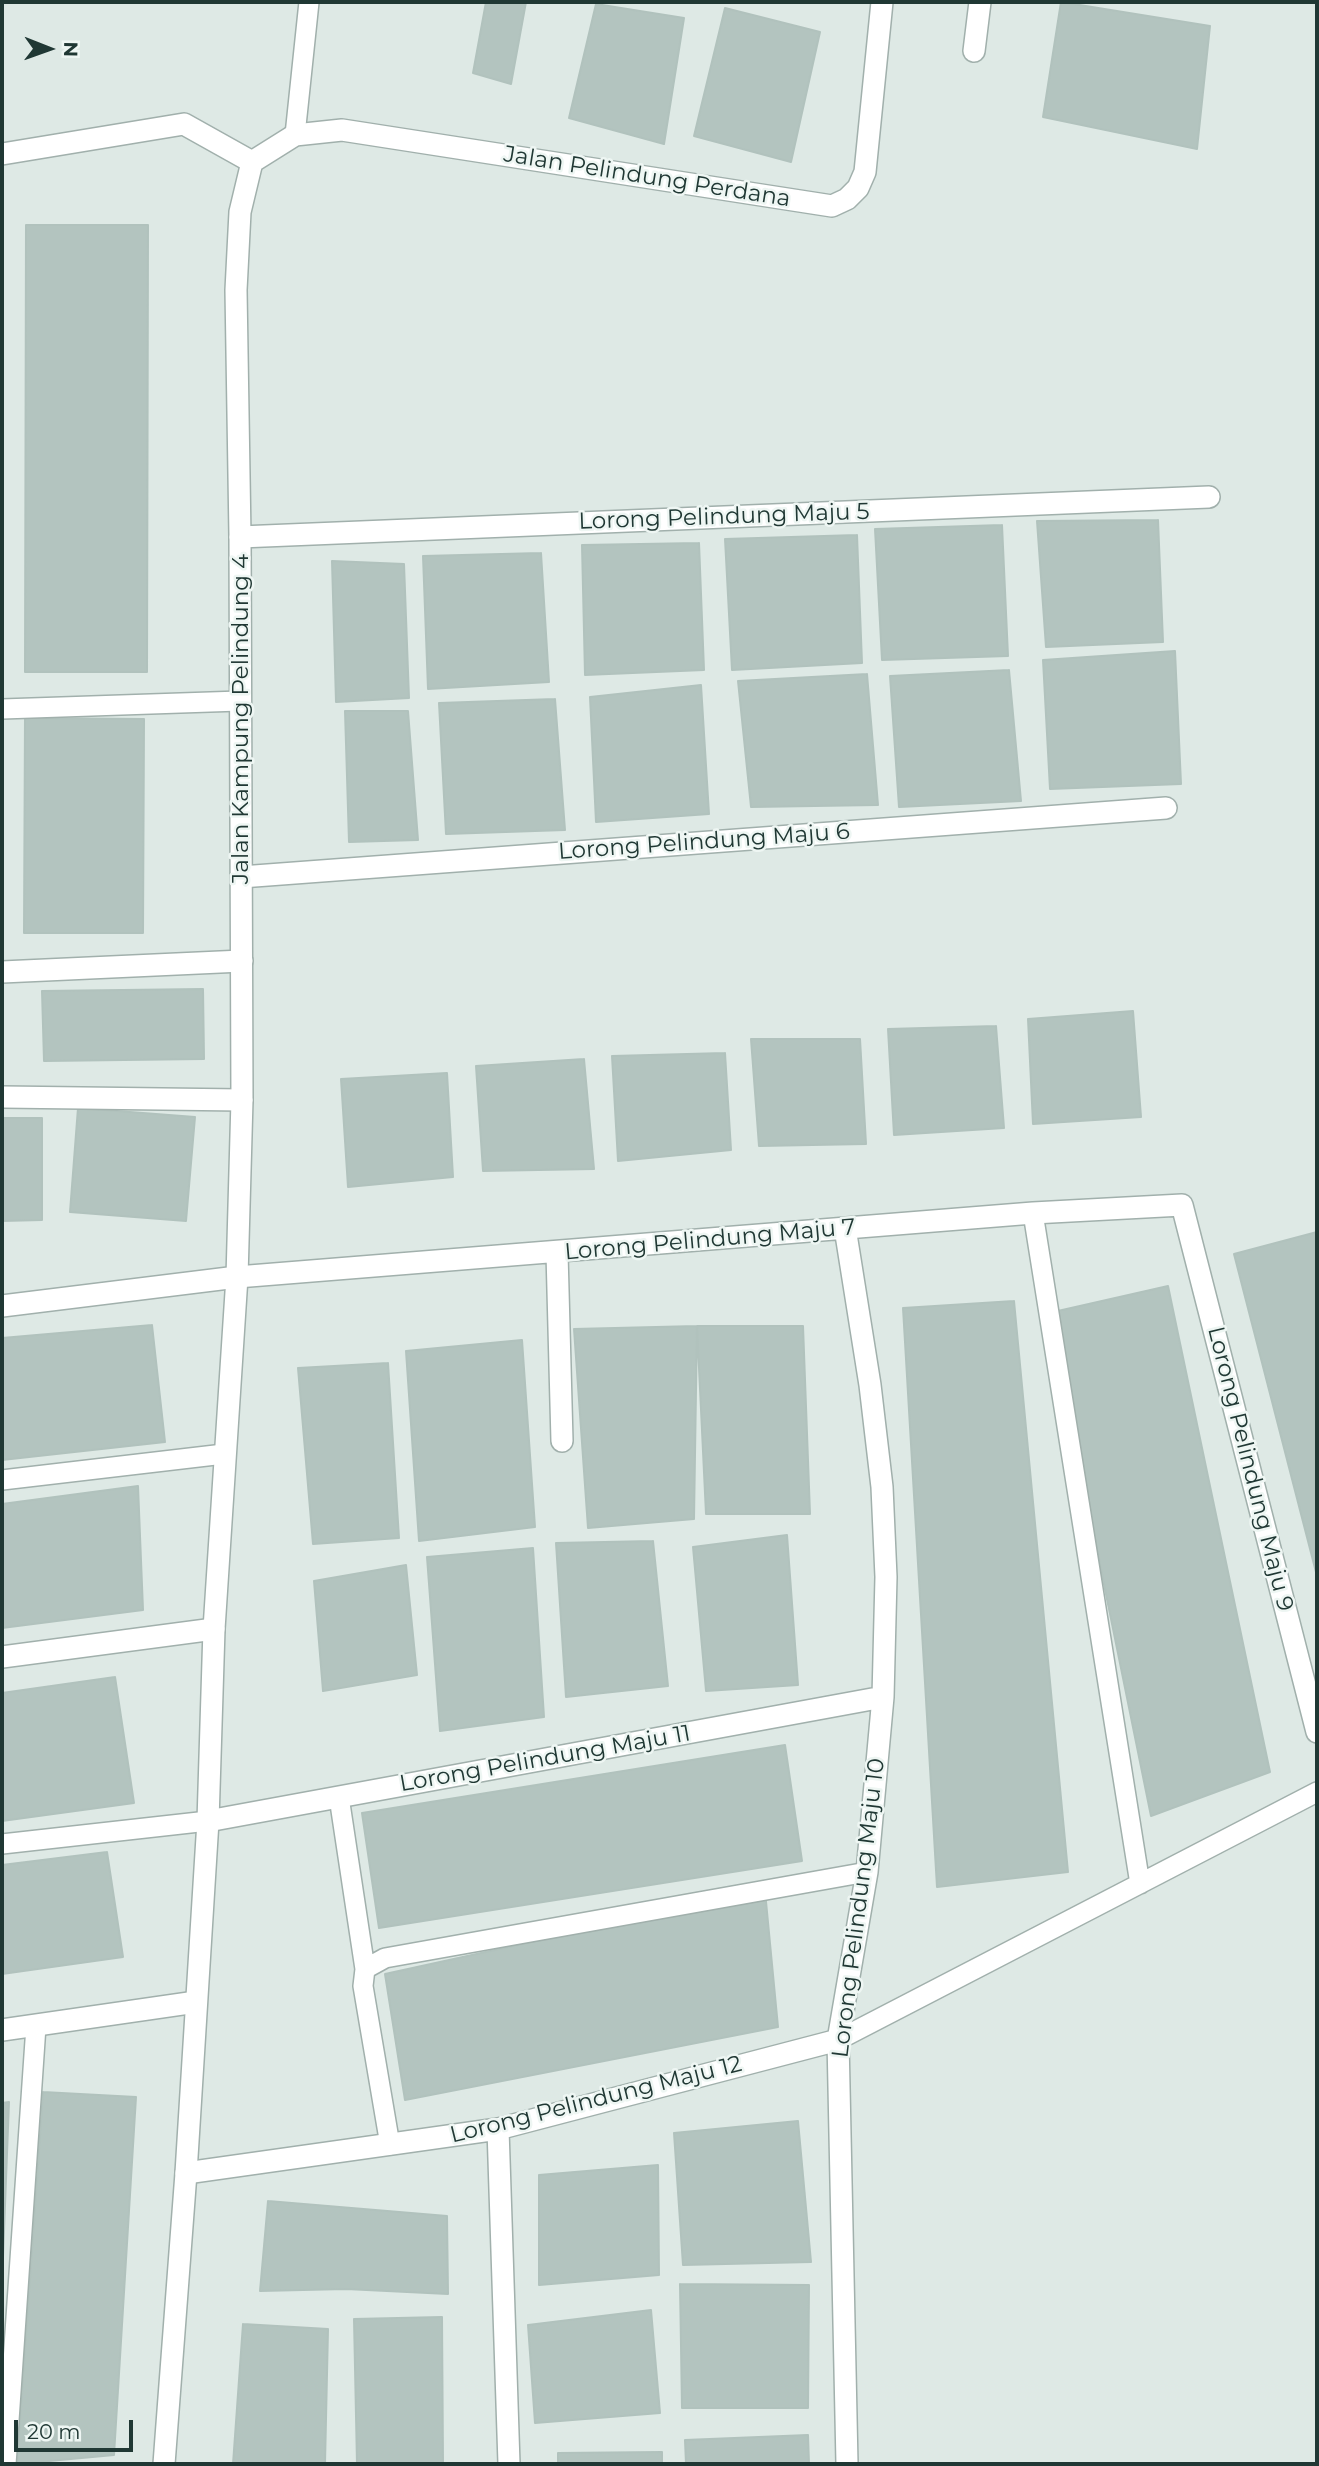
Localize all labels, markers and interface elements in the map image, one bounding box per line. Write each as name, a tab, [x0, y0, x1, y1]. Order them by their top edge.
north arrow	[14, 14, 84, 84]
text: N	[59, 41, 82, 57]
street label: Jalan Pelindung Perdana	[502, 141, 792, 213]
street label: Lorong Pelindung Maju 5	[578, 498, 870, 536]
street label: Jalan Kampung Pelindung 4	[227, 554, 255, 884]
street label: Lorong Pelindung Maju 6	[557, 818, 851, 866]
street label: Lorong Pelindung Maju 7	[563, 1214, 857, 1266]
street label: Lorong Pelindung Maju 9	[1201, 1324, 1299, 1614]
street label: Lorong Pelindung Maju 11	[397, 1720, 693, 1798]
street label: Lorong Pelindung Maju 10	[827, 1757, 891, 2059]
street label: Lorong Pelindung Maju 12	[447, 2050, 745, 2150]
scale bar	[18, 2406, 136, 2450]
text: 20 m	[27, 2419, 81, 2444]

